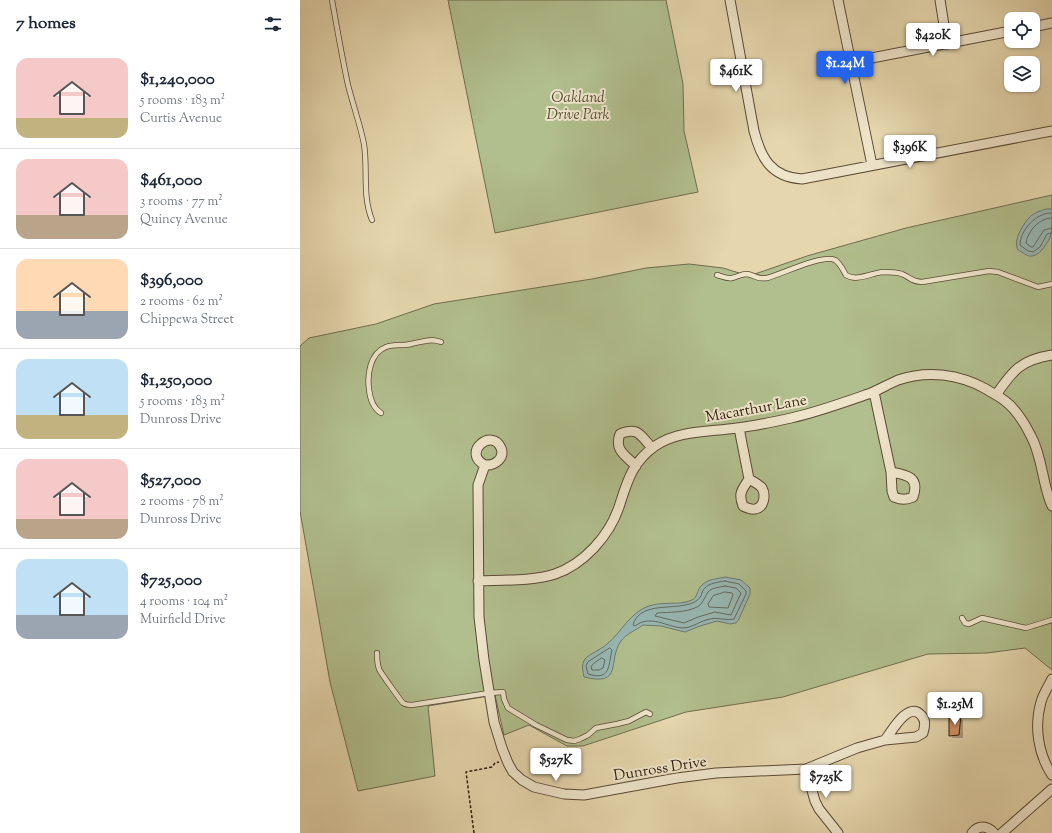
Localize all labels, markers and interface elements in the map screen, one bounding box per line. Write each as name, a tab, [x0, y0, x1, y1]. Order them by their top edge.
text: 7 homes	[16, 12, 76, 36]
map controls	[1004, 12, 1040, 92]
button: locate	[1004, 12, 1040, 48]
icon: filters	[262, 13, 284, 35]
pin: $420K	[905, 23, 961, 57]
text: $420K	[915, 27, 951, 45]
pin: $1.24M	[812, 51, 878, 85]
text: $1.24M	[825, 55, 865, 73]
button: layers	[1004, 56, 1040, 92]
pin: $461K	[708, 59, 764, 93]
text: $461K	[719, 63, 753, 81]
text: $1,240,000	[140, 68, 215, 92]
icon: home	[48, 74, 96, 122]
park label: Oakland Drive Park	[547, 88, 610, 126]
text: 5 rooms · 183 m²	[140, 92, 225, 110]
text: Curtis Avenue	[140, 110, 222, 128]
pin: $396K	[882, 135, 938, 169]
text: $396K	[893, 139, 927, 157]
text: $461,000	[140, 169, 202, 193]
icon: home	[48, 175, 96, 223]
text: 3 rooms · 77 m²	[140, 193, 223, 211]
text: Quincy Avenue	[140, 211, 228, 229]
text: $396,000	[140, 269, 203, 293]
icon: home	[48, 275, 96, 323]
text: 2 rooms · 62 m²	[140, 293, 223, 311]
text: Chippewa Street	[140, 311, 234, 329]
text: $1,250,000	[140, 369, 212, 393]
icon: home	[48, 375, 96, 423]
street label: Macarthur Lane	[704, 390, 809, 429]
text: 5 rooms · 183 m²	[140, 393, 225, 411]
text: Dunross Drive	[140, 411, 222, 429]
text: $527,000	[140, 469, 201, 493]
icon: home	[48, 475, 96, 523]
text: 2 rooms · 78 m²	[140, 493, 224, 511]
text: Dunross Drive	[140, 511, 222, 529]
text: $725,000	[140, 569, 202, 593]
icon: home	[48, 575, 96, 623]
text: 4 rooms · 104 m²	[140, 593, 228, 611]
text: Muirfield Drive	[140, 611, 226, 629]
pin: $1.25M	[922, 692, 988, 726]
text: $1.25M	[936, 696, 974, 714]
pin: $527K	[528, 748, 584, 782]
text: $527K	[539, 752, 573, 770]
street label: Dunross Drive	[612, 752, 708, 787]
pin: $725K	[798, 765, 854, 799]
text: $725K	[809, 769, 843, 787]

